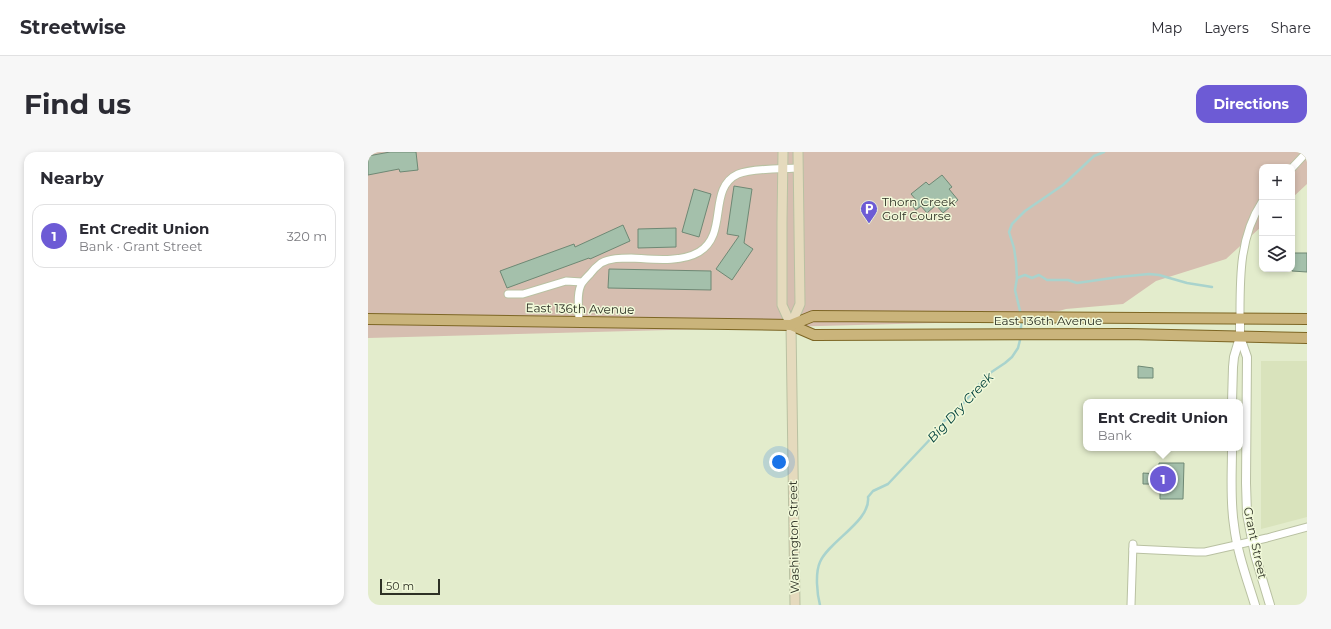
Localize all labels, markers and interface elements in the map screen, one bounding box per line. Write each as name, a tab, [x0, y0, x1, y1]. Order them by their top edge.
text: Streetwise	[20, 16, 126, 39]
text: Map	[1151, 19, 1182, 37]
text: Layers	[1204, 19, 1249, 37]
text: Share	[1271, 19, 1311, 37]
button: Directions	[1196, 85, 1307, 123]
text: Find us	[24, 87, 131, 121]
map controls	[1259, 164, 1295, 272]
button: +	[1259, 164, 1295, 200]
text: Nearby	[40, 168, 104, 188]
place label: Thorn Creek Golf Course	[882, 194, 956, 223]
parking icon: Thorn Creek Golf Course	[859, 199, 879, 224]
button: −	[1259, 200, 1295, 236]
text: Ent Credit Union	[79, 219, 209, 238]
text: 1	[51, 228, 57, 244]
text: 320 m	[287, 228, 327, 244]
button: layers	[1259, 236, 1295, 272]
text: Bank · Grant Street	[79, 238, 202, 254]
street label: East 136th Avenue	[526, 300, 634, 317]
street label: East 136th Avenue	[994, 313, 1102, 328]
water label: Big Dry Creek	[924, 368, 997, 445]
popup	[1083, 399, 1243, 451]
text: Ent Credit Union	[1098, 408, 1228, 427]
text: Bank	[1098, 427, 1132, 443]
your location	[769, 452, 789, 472]
pin: 1	[1150, 464, 1176, 494]
street label: Washington Street	[785, 480, 802, 594]
street label: Grant Street	[1241, 506, 1270, 580]
scale bar	[380, 577, 440, 596]
text: 50 m	[386, 579, 414, 593]

